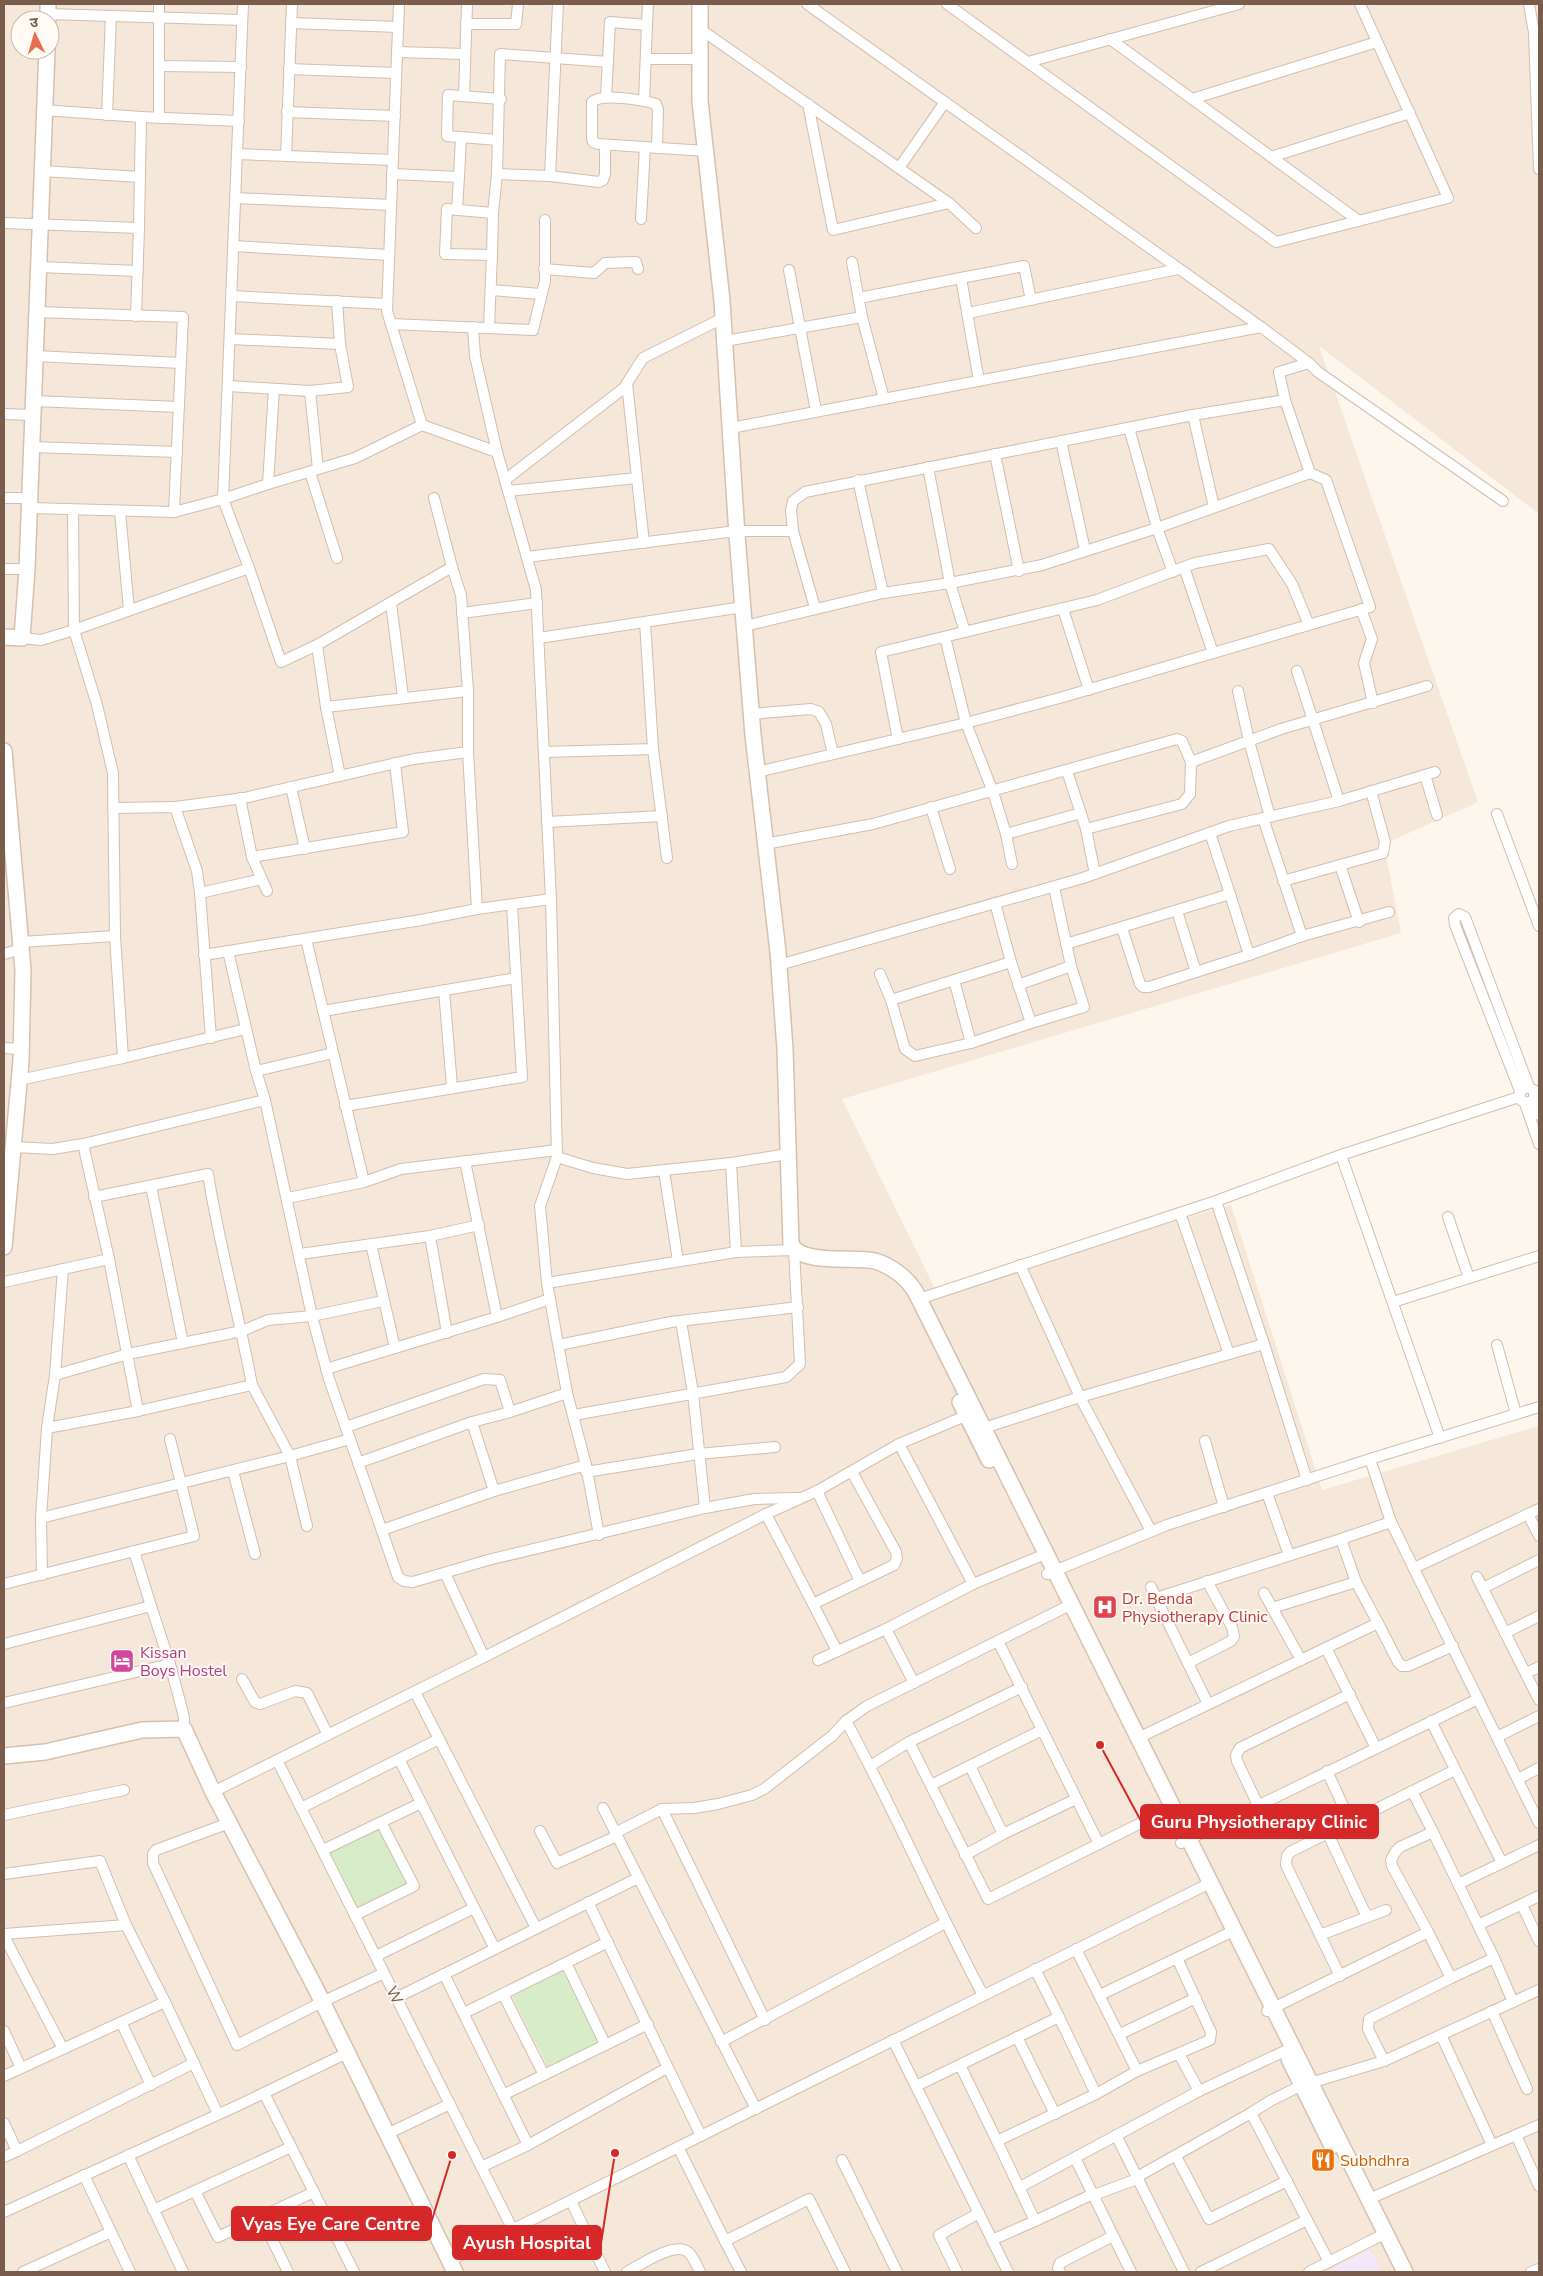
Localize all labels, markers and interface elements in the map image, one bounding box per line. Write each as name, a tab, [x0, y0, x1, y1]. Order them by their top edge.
north arrow	[10, 10, 60, 60]
text: उ	[29, 13, 40, 32]
place label: Dr. Benda Physiotherapy Clinic	[1122, 1588, 1268, 1628]
hospital icon: Dr. Benda Physiotherapy Clinic	[1092, 1594, 1118, 1620]
place label: Kissan Boys Hostel	[140, 1642, 227, 1682]
hotel icon: Kissan Boys Hostel	[109, 1648, 135, 1674]
callout: Guru Physiotherapy Clinic	[1141, 1805, 1378, 1838]
text: Guru Physiotherapy Clinic	[1151, 1810, 1368, 1834]
street label: W	[380, 1983, 408, 2009]
restaurant icon: Subhdhra	[1310, 2147, 1336, 2173]
place label: Subhdhra	[1340, 2150, 1410, 2172]
callout: Vyas Eye Care Centre	[232, 2207, 431, 2240]
text: Vyas Eye Care Centre	[241, 2212, 420, 2236]
callout: Ayush Hospital	[453, 2226, 601, 2259]
text: Ayush Hospital	[463, 2231, 591, 2255]

